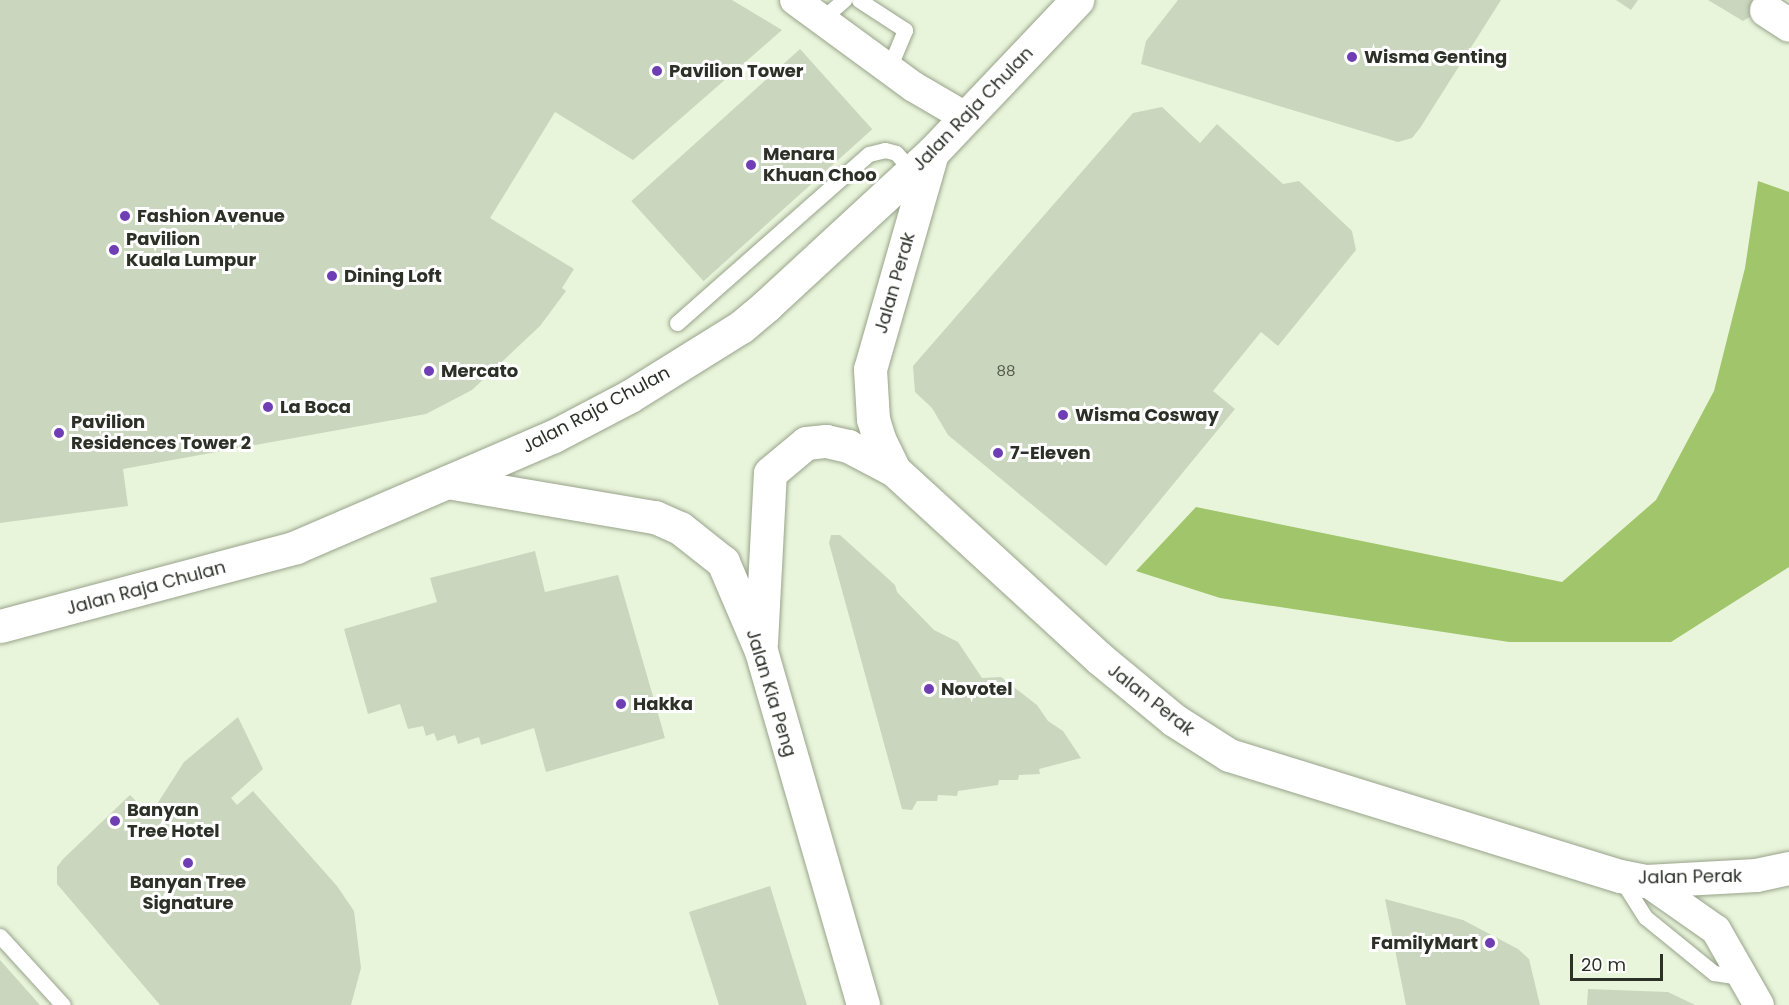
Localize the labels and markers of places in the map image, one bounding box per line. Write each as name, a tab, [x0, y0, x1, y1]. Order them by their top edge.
place label: Wisma Genting	[1364, 46, 1507, 68]
marker: Wisma Genting	[1345, 50, 1359, 64]
place label: Pavilion Tower	[669, 60, 804, 82]
marker: Pavilion Tower	[650, 64, 664, 78]
place label: Menara Khuan Choo	[763, 144, 877, 186]
marker: Menara Khuan Choo	[744, 158, 758, 172]
place label: Fashion Avenue	[137, 205, 285, 227]
marker: Fashion Avenue	[118, 209, 132, 223]
place label: Pavilion Kuala Lumpur	[126, 229, 256, 272]
marker: Pavilion Kuala Lumpur	[107, 243, 121, 257]
place label: Dining Loft	[344, 265, 442, 287]
marker: Dining Loft	[325, 269, 339, 283]
place label: Mercato	[441, 360, 518, 382]
marker: Mercato	[422, 364, 436, 378]
place label: La Boca	[280, 396, 351, 418]
marker: La Boca	[261, 400, 275, 414]
place label: Wisma Cosway	[1075, 404, 1219, 426]
marker: Wisma Cosway	[1056, 408, 1070, 422]
place label: Pavilion Residences Tower 2	[71, 412, 251, 454]
marker: Pavilion Residences Tower 2	[52, 426, 66, 440]
place label: 7-Eleven	[1010, 442, 1091, 464]
marker: 7-Eleven	[991, 446, 1005, 460]
place label: Novotel	[941, 678, 1012, 700]
marker: Novotel	[922, 682, 936, 696]
place label: Hakka	[633, 693, 693, 715]
marker: Hakka	[614, 697, 628, 711]
place label: Banyan Tree Hotel	[127, 800, 220, 842]
marker: Banyan Tree Hotel	[108, 814, 122, 828]
marker: Banyan Tree Signature	[181, 856, 195, 870]
place label: Banyan Tree Signature	[130, 872, 246, 914]
place label: FamilyMart	[1371, 932, 1478, 954]
marker: FamilyMart	[1483, 936, 1497, 950]

